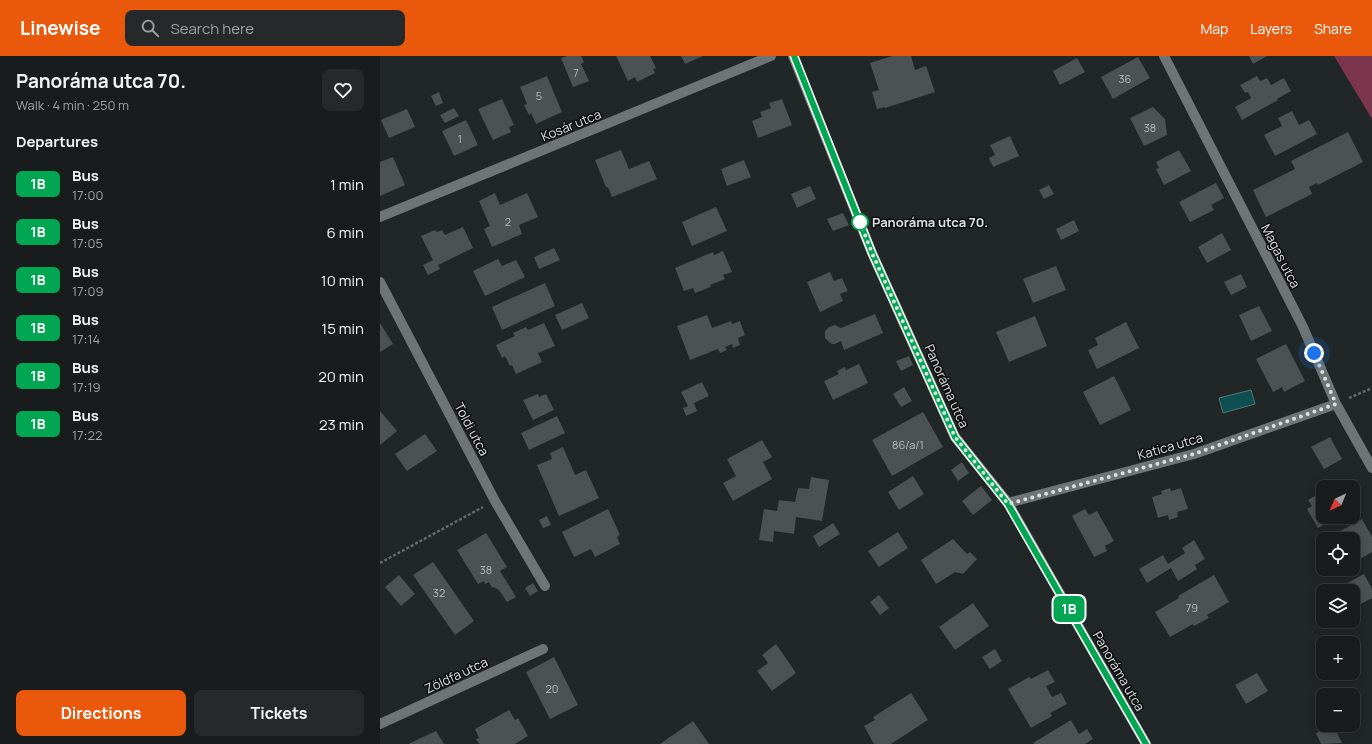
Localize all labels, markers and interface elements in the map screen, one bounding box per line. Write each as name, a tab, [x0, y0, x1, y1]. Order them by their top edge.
search box	[125, 10, 405, 46]
text: Linewise	[20, 15, 101, 41]
icon: search	[139, 17, 161, 39]
text: Search here	[171, 18, 254, 39]
text: Map	[1200, 19, 1228, 38]
text: Layers	[1250, 19, 1292, 38]
text: Share	[1314, 19, 1352, 38]
house number: 7	[573, 65, 579, 80]
text: Panoráma utca 70.	[16, 68, 186, 94]
button: heart	[322, 69, 364, 111]
house number: 36	[1119, 71, 1132, 86]
house number: 5	[536, 88, 542, 103]
text: Walk · 4 min · 250 m	[16, 96, 129, 114]
street label: Kosár utca	[538, 105, 604, 145]
house number: 38	[1144, 120, 1156, 135]
text: Departures	[16, 131, 98, 152]
house number: 1	[458, 131, 462, 146]
text: Bus	[72, 165, 99, 186]
text: 1B	[31, 174, 45, 193]
text: 1 min	[330, 174, 364, 195]
text: 17:00	[72, 186, 103, 204]
text: Bus	[72, 213, 99, 234]
marker: Panoráma utca 70.	[851, 213, 869, 231]
place label: Panoráma utca 70.	[872, 213, 988, 231]
house number: 2	[505, 214, 511, 229]
street label: Magas utca	[1257, 221, 1305, 291]
text: 1B	[31, 222, 45, 241]
text: 6 min	[327, 222, 364, 243]
text: 17:05	[72, 234, 103, 252]
text: Bus	[72, 261, 99, 282]
text: 1B	[31, 270, 45, 289]
text: 10 min	[321, 270, 364, 291]
text: 17:09	[72, 282, 103, 300]
text: Bus	[72, 309, 99, 330]
text: 1B	[31, 318, 45, 337]
text: 15 min	[321, 318, 364, 339]
text: 17:14	[72, 330, 100, 348]
street label: Panoráma utca	[921, 341, 973, 431]
your location	[1304, 343, 1324, 363]
text: Bus	[72, 357, 99, 378]
text: 1B	[31, 366, 45, 385]
text: 20 min	[318, 366, 364, 387]
text: 17:19	[72, 378, 101, 396]
street label: Toldi utca	[450, 399, 494, 459]
text: Bus	[72, 405, 99, 426]
text: 1B	[31, 414, 45, 433]
text: 23 min	[319, 414, 364, 435]
text: 17:22	[72, 426, 102, 444]
street label: Katica utca	[1135, 428, 1205, 464]
house number: 86/a/1	[892, 437, 924, 452]
north arrow	[1316, 480, 1360, 524]
map controls	[1316, 480, 1360, 732]
button: locate	[1316, 532, 1360, 576]
house number: 38	[480, 562, 492, 577]
button: layers	[1316, 584, 1360, 628]
house number: 32	[433, 585, 445, 600]
line badge: 1B	[1051, 596, 1087, 622]
text: 1B	[1062, 599, 1076, 618]
house number: 79	[1186, 600, 1198, 615]
street label: Panoráma utca	[1089, 628, 1149, 714]
button: +	[1316, 636, 1360, 680]
street label: Zöldfa utca	[422, 653, 490, 697]
house number: 20	[546, 681, 558, 696]
button: −	[1316, 688, 1360, 732]
button: Directions	[16, 690, 186, 736]
button: Tickets	[194, 690, 364, 736]

